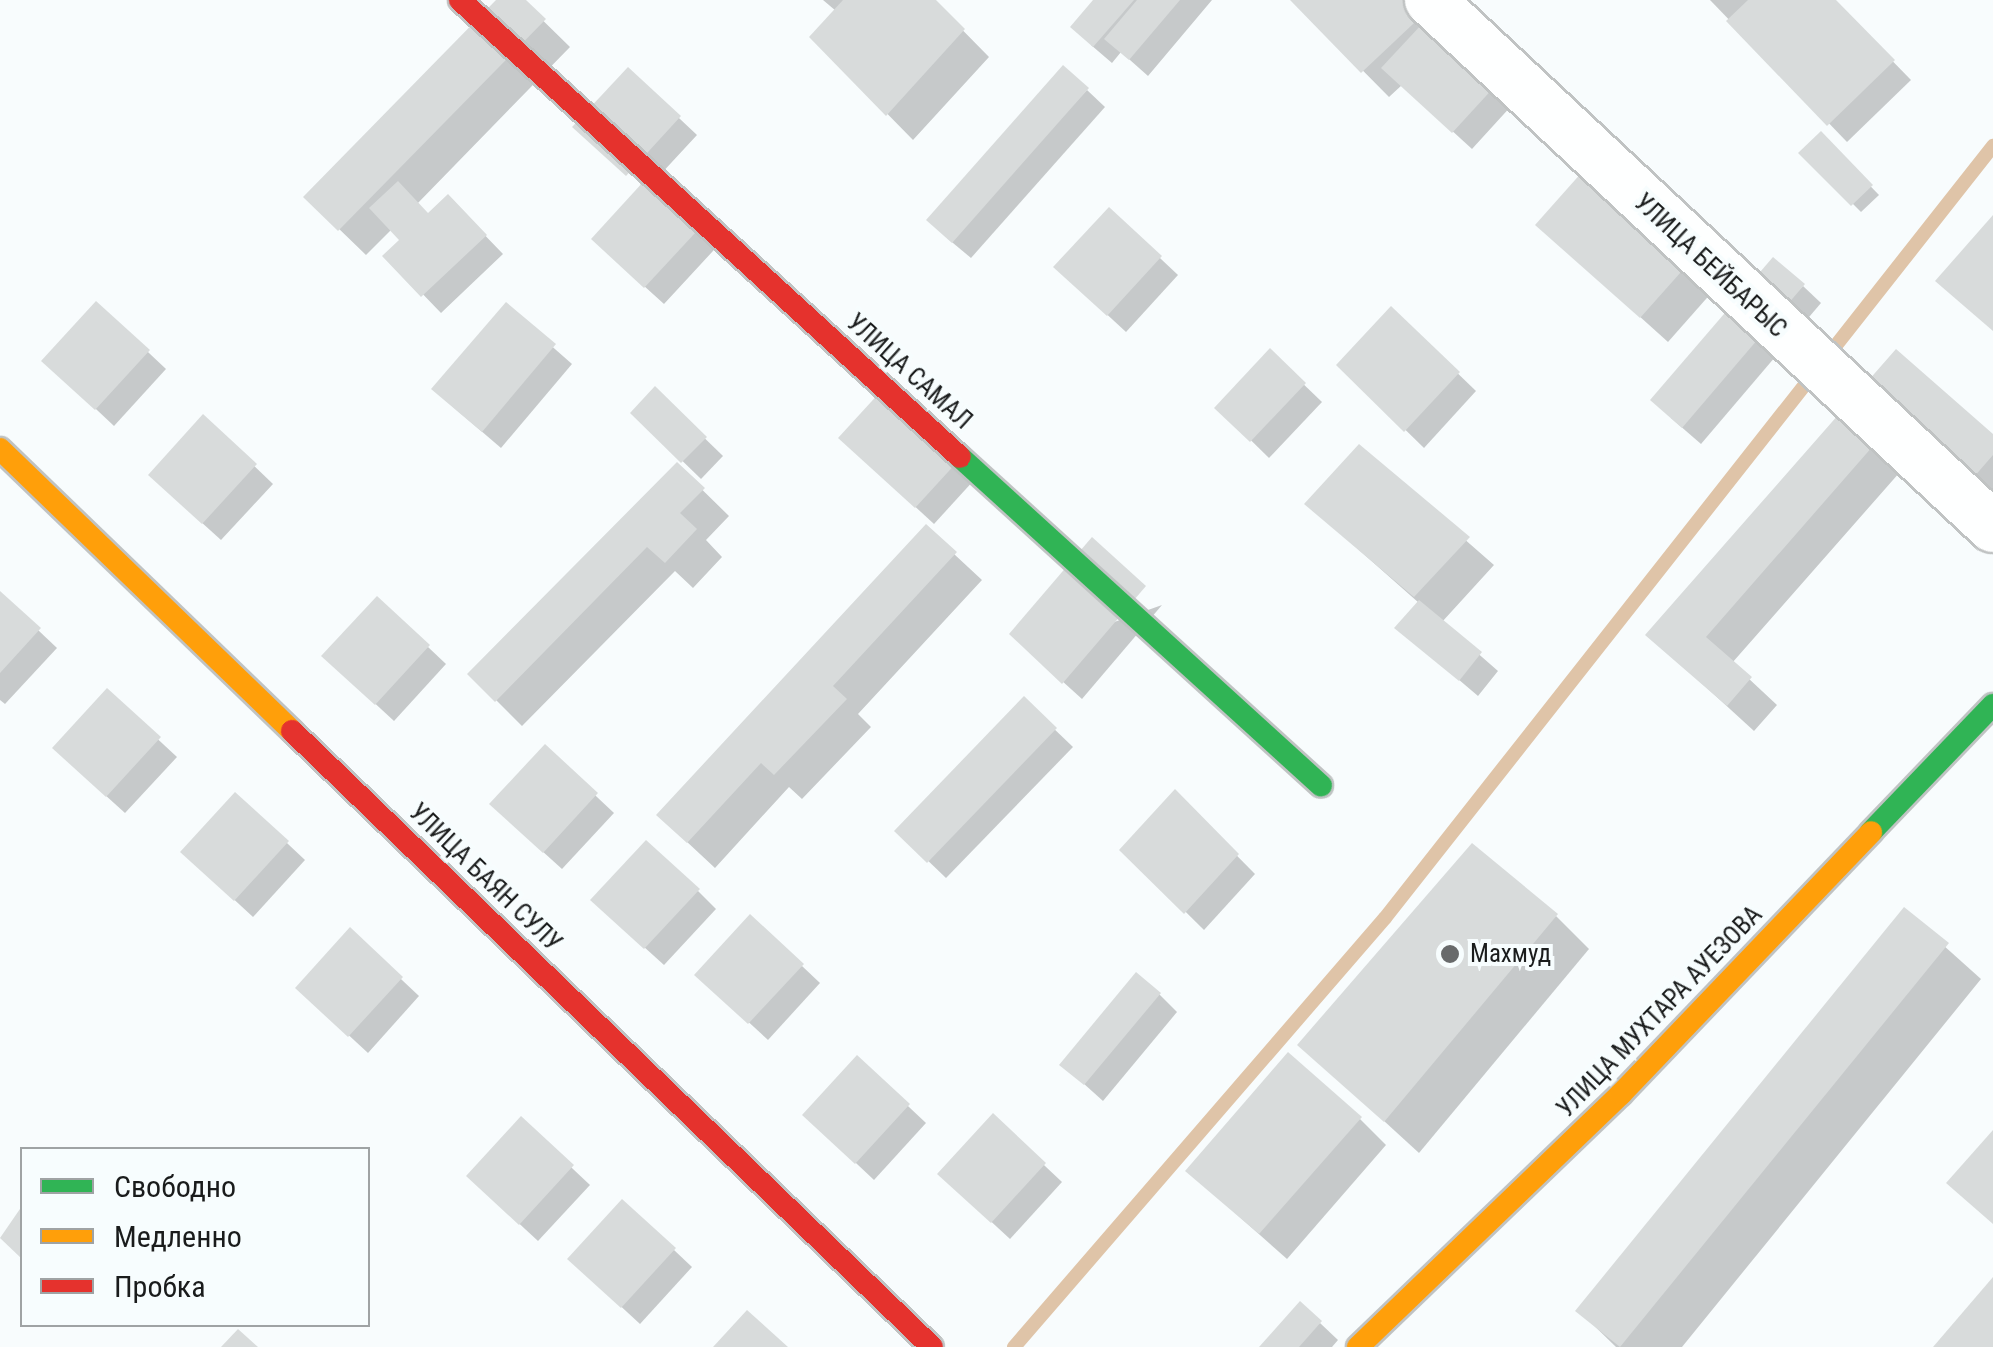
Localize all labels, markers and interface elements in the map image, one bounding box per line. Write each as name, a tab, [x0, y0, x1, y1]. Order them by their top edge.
street label: УЛИЦА БЕЙБАРЫС	[1628, 188, 1792, 344]
street label: УЛИЦА САМАЛ	[840, 308, 978, 436]
street label: УЛИЦА БАЯН СУЛУ	[403, 798, 567, 958]
street label: УЛИЦА МУХТАРА АУЕЗОВА	[1551, 900, 1769, 1124]
place label: Махмуд	[1470, 939, 1551, 969]
marker: Махмуд	[1439, 943, 1461, 965]
legend	[20, 1147, 370, 1327]
text: Свободно	[114, 1169, 236, 1204]
text: Медленно	[114, 1219, 242, 1254]
text: Пробка	[114, 1269, 206, 1304]

